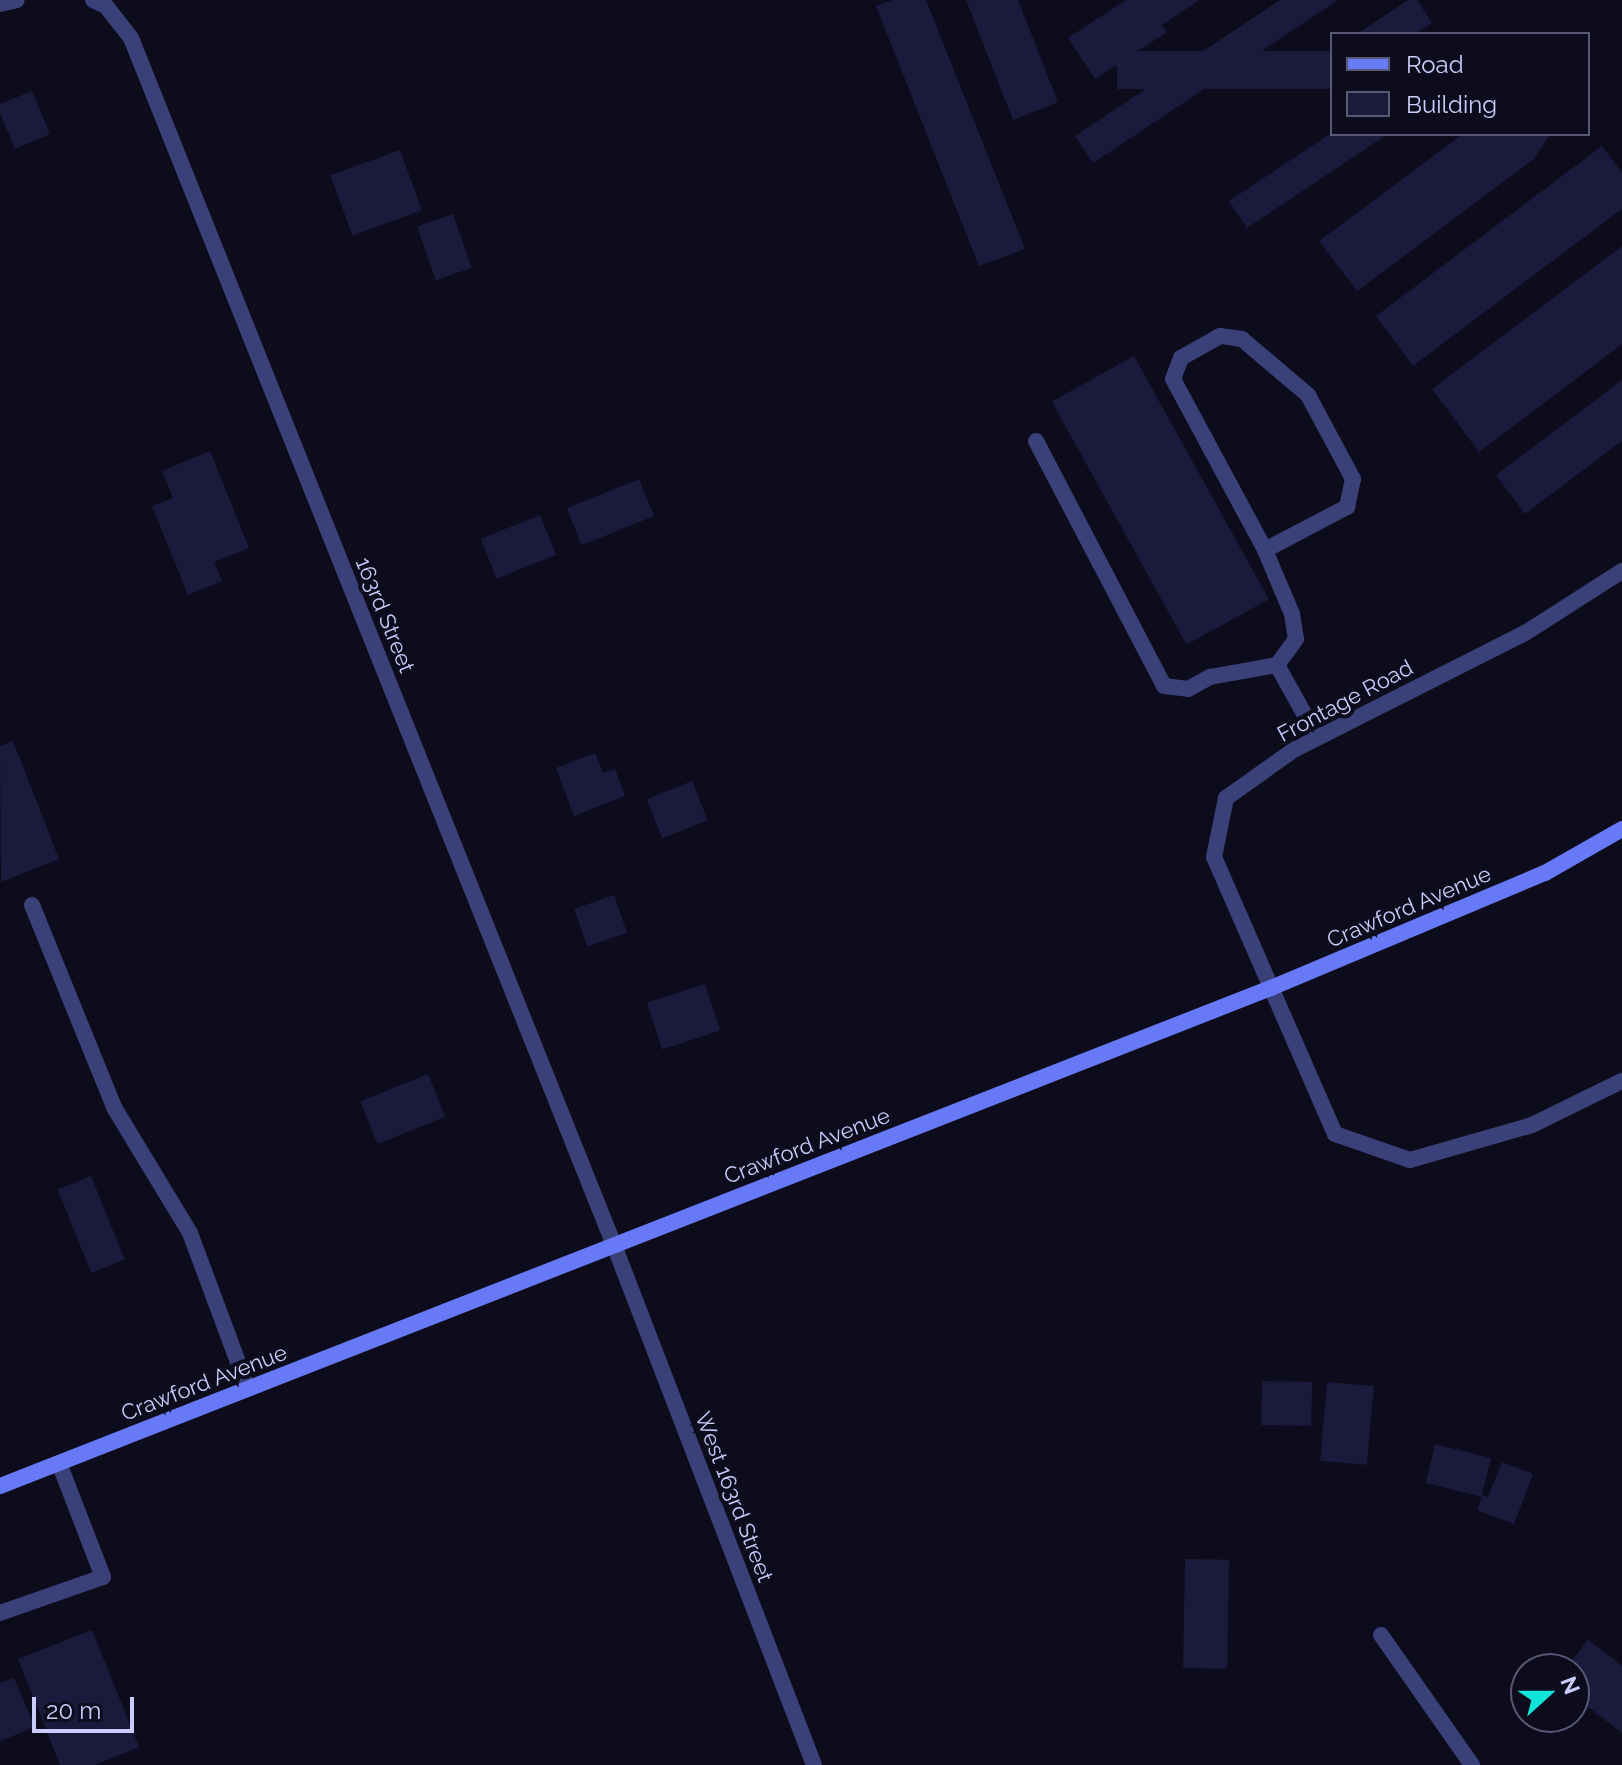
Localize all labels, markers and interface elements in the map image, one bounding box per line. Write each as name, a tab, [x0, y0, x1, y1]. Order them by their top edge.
legend	[1330, 32, 1590, 136]
text: Road	[1406, 50, 1464, 79]
text: Building	[1406, 90, 1497, 119]
street label: 163rd Street	[350, 553, 420, 677]
street label: Frontage Road	[1273, 654, 1417, 748]
street label: Crawford Avenue	[1323, 860, 1495, 954]
street label: Crawford Avenue	[720, 1102, 894, 1190]
street label: Crawford Avenue	[117, 1339, 291, 1427]
street label: West 163rd Street	[689, 1408, 779, 1586]
north arrow	[1510, 1653, 1590, 1733]
text: N	[1555, 1673, 1586, 1698]
scale bar	[36, 1681, 138, 1731]
text: 20 m	[46, 1696, 101, 1725]

